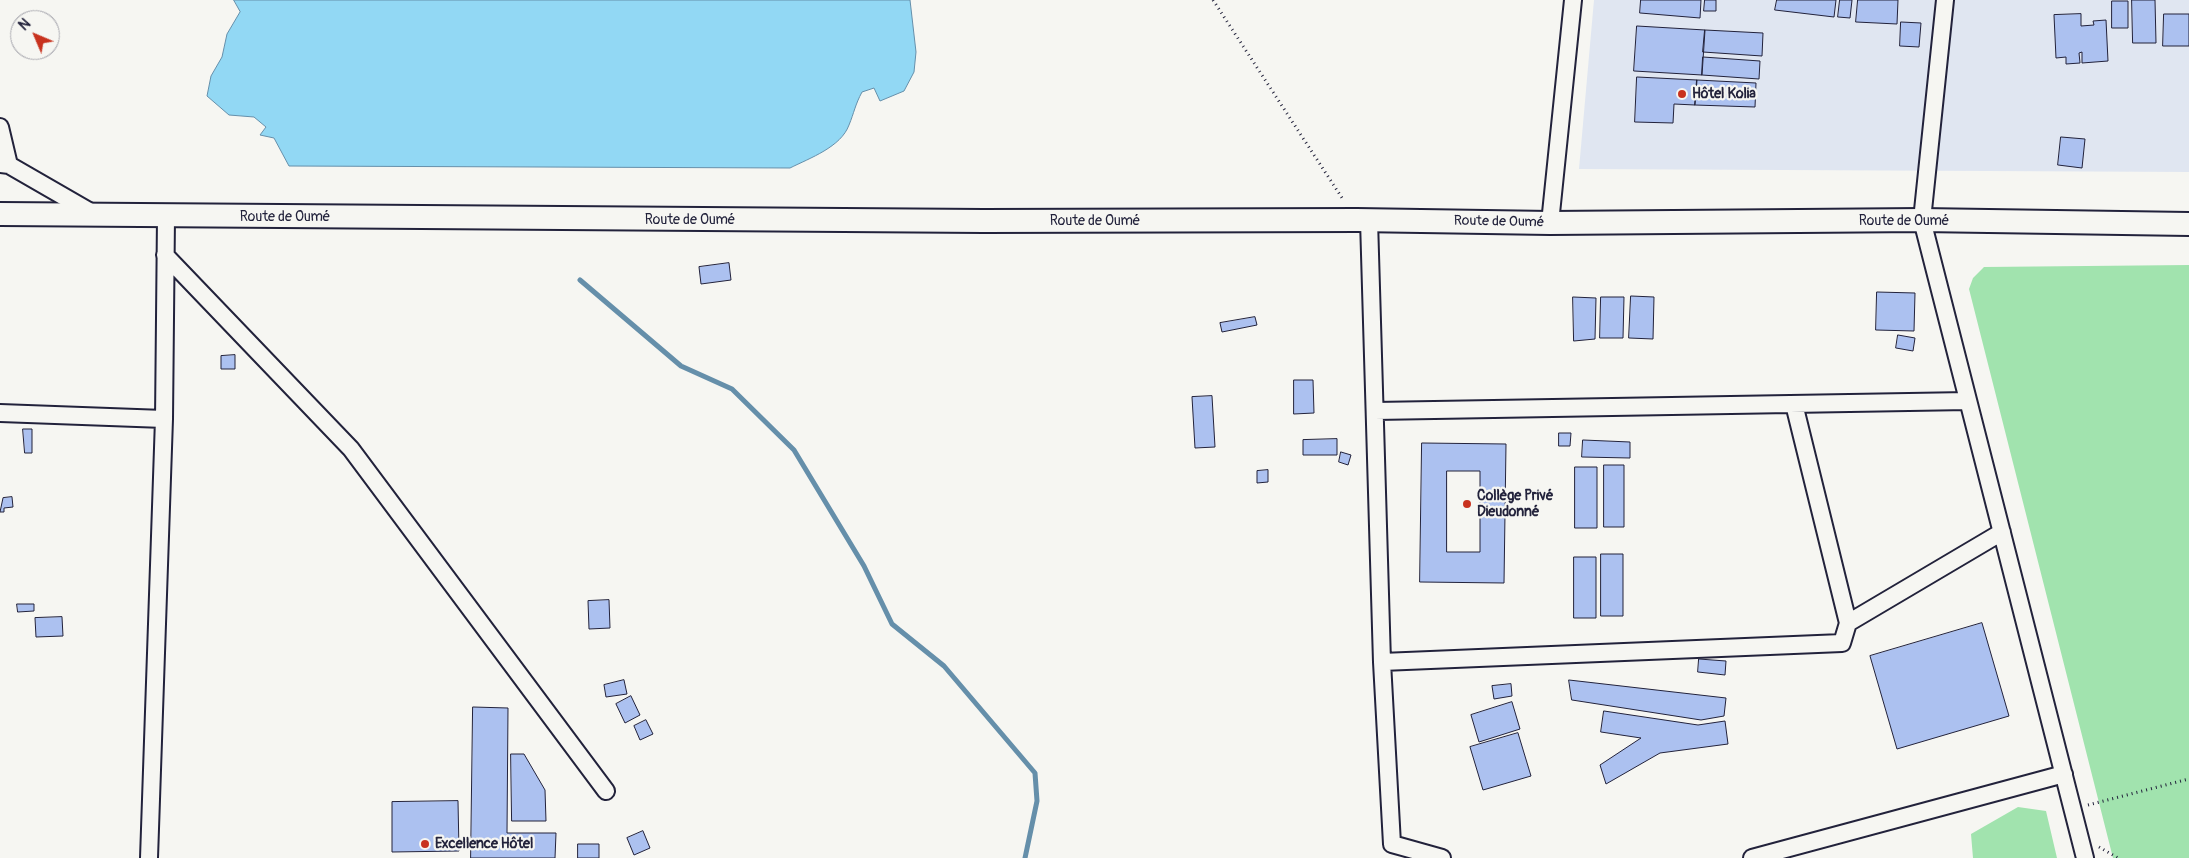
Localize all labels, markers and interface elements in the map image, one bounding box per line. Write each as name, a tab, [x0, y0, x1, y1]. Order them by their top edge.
north arrow	[10, 10, 60, 60]
text: N	[15, 15, 34, 34]
place label: Hôtel Kolia	[1692, 86, 1756, 102]
marker: Hôtel Kolia	[1676, 88, 1688, 100]
street label: Route de Oumé	[240, 209, 330, 225]
street label: Route de Oumé	[645, 212, 735, 228]
street label: Route de Oumé	[1050, 213, 1140, 229]
street label: Route de Oumé	[1454, 213, 1544, 231]
street label: Route de Oumé	[1859, 213, 1949, 229]
place label: Collège Privé Dieudonné	[1477, 488, 1553, 520]
marker: Collège Privé Dieudonné	[1461, 498, 1473, 510]
place label: Excellence Hôtel	[435, 836, 533, 852]
marker: Excellence Hôtel	[419, 838, 431, 850]

